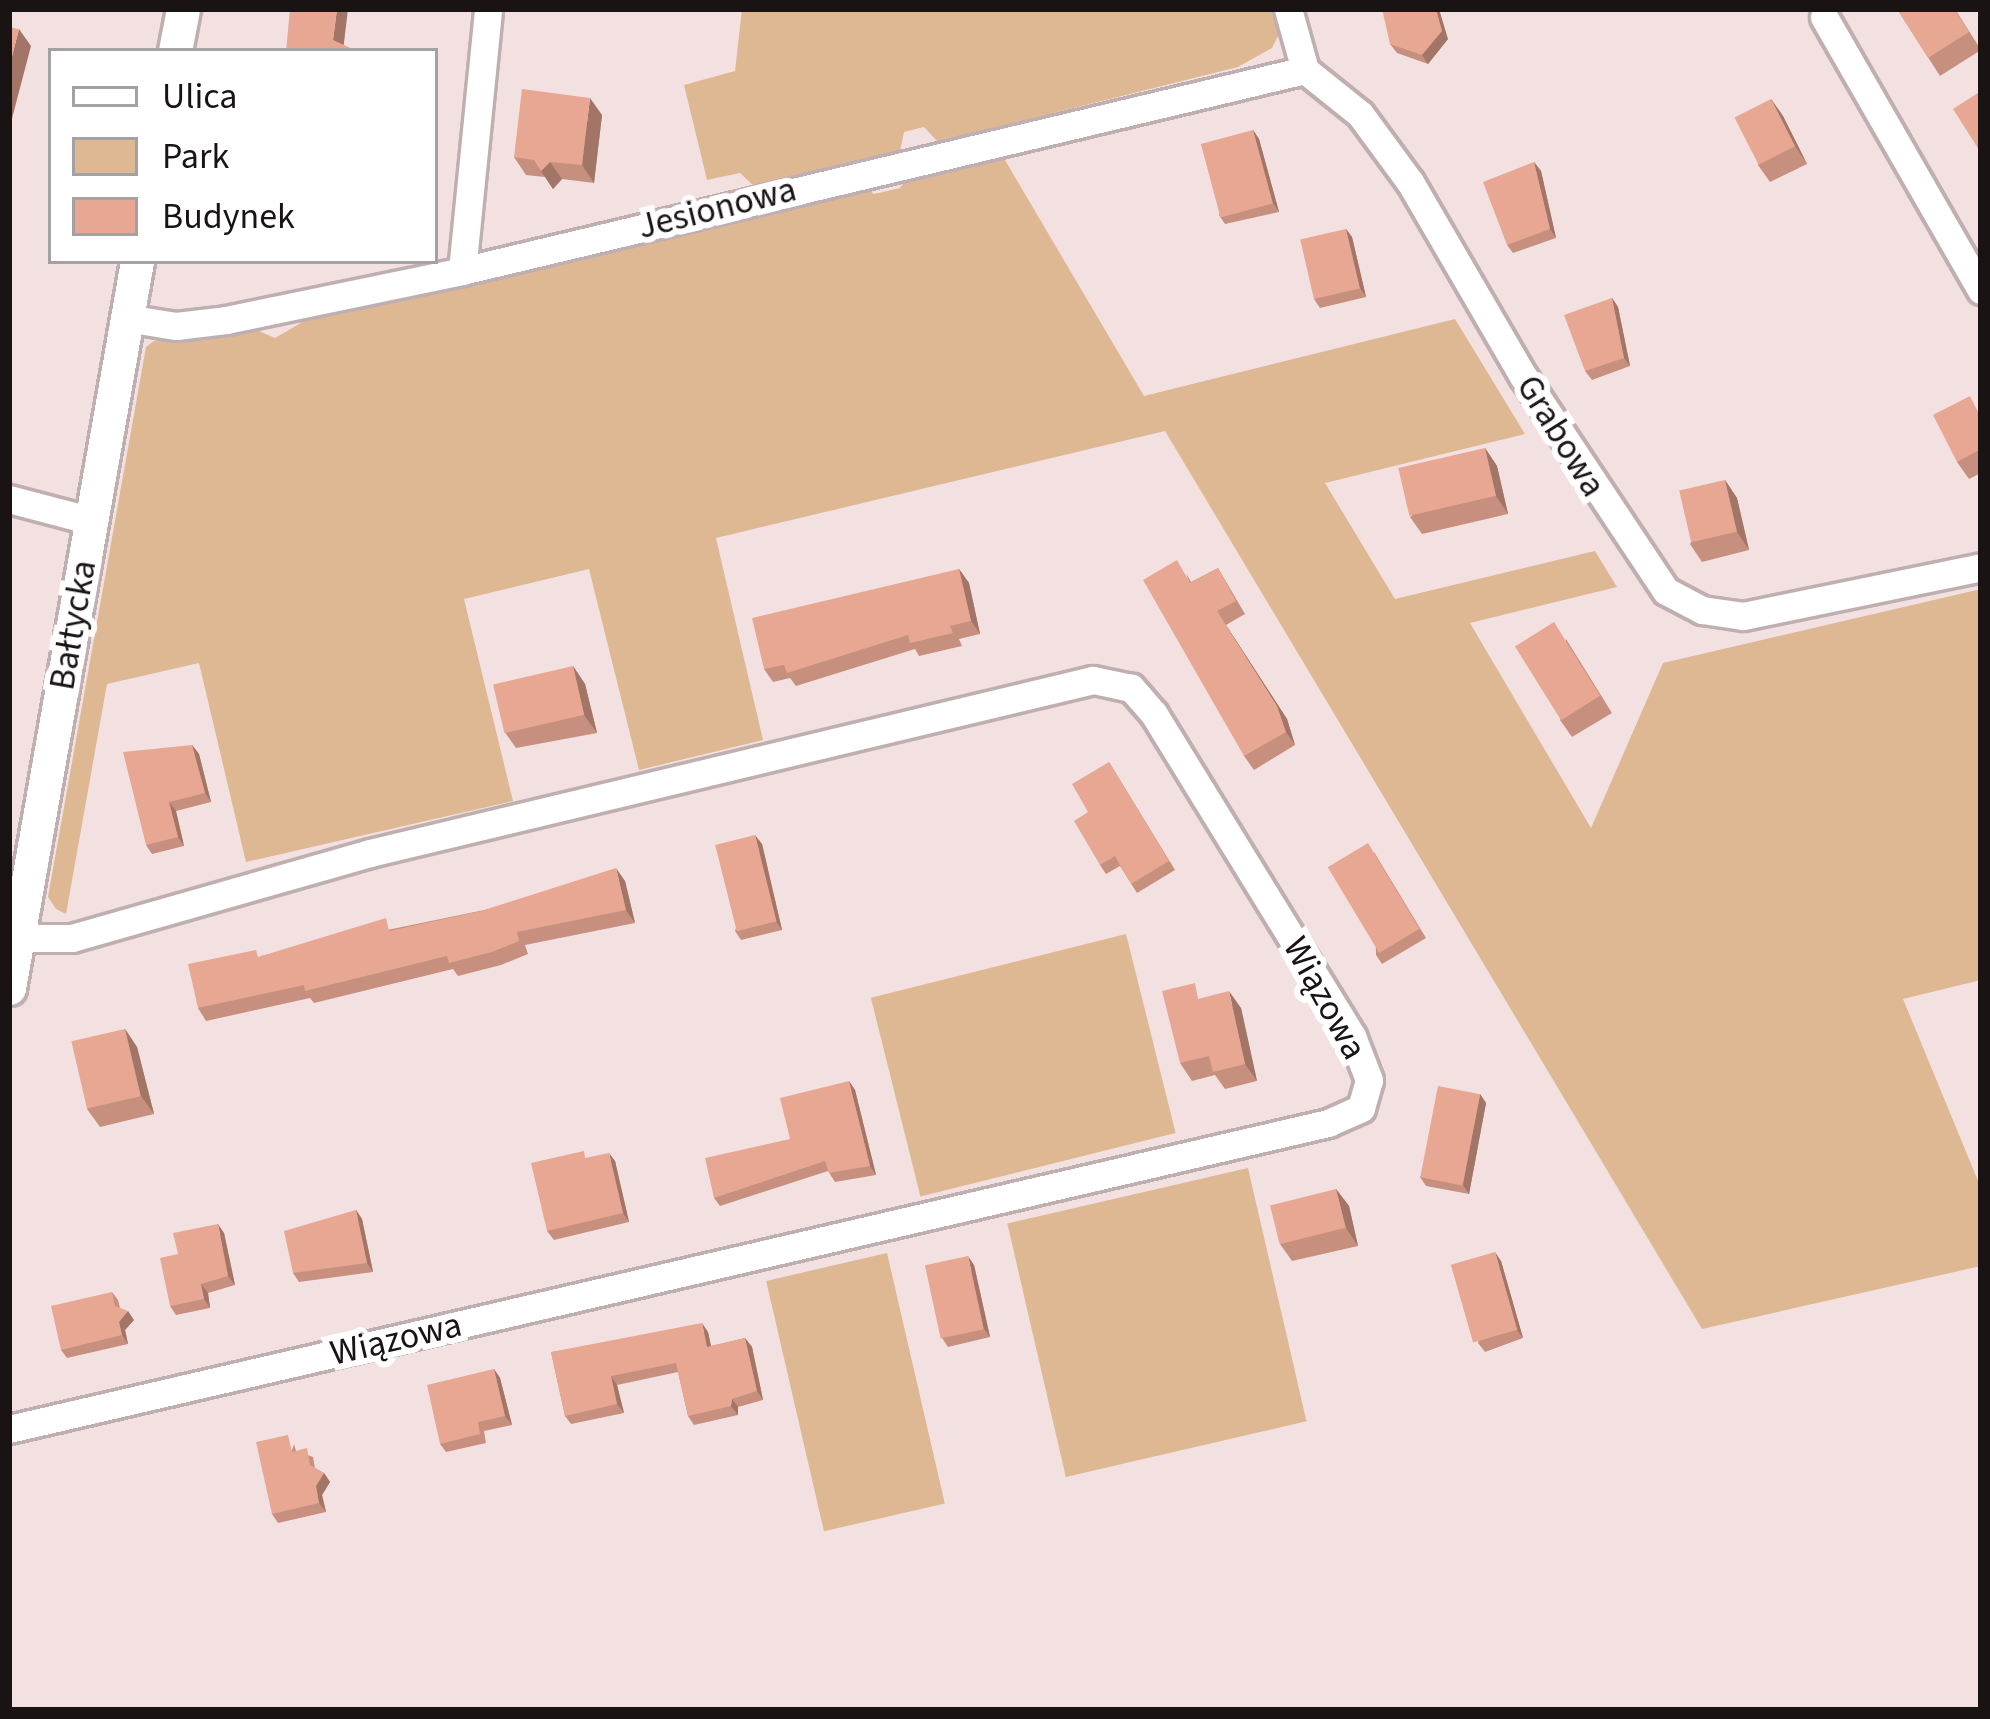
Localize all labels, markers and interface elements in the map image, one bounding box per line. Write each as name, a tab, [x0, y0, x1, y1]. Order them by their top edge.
legend	[48, 48, 438, 264]
text: Ulica	[162, 71, 237, 122]
text: Park	[162, 131, 229, 182]
street label: Jesionowa	[634, 168, 800, 248]
text: Budynek	[162, 191, 295, 242]
street label: Grabowa	[1507, 367, 1615, 505]
street label: Bałtycka	[40, 557, 106, 693]
street label: Wiązowa	[1274, 929, 1376, 1067]
street label: Wiązowa	[326, 1303, 466, 1375]

